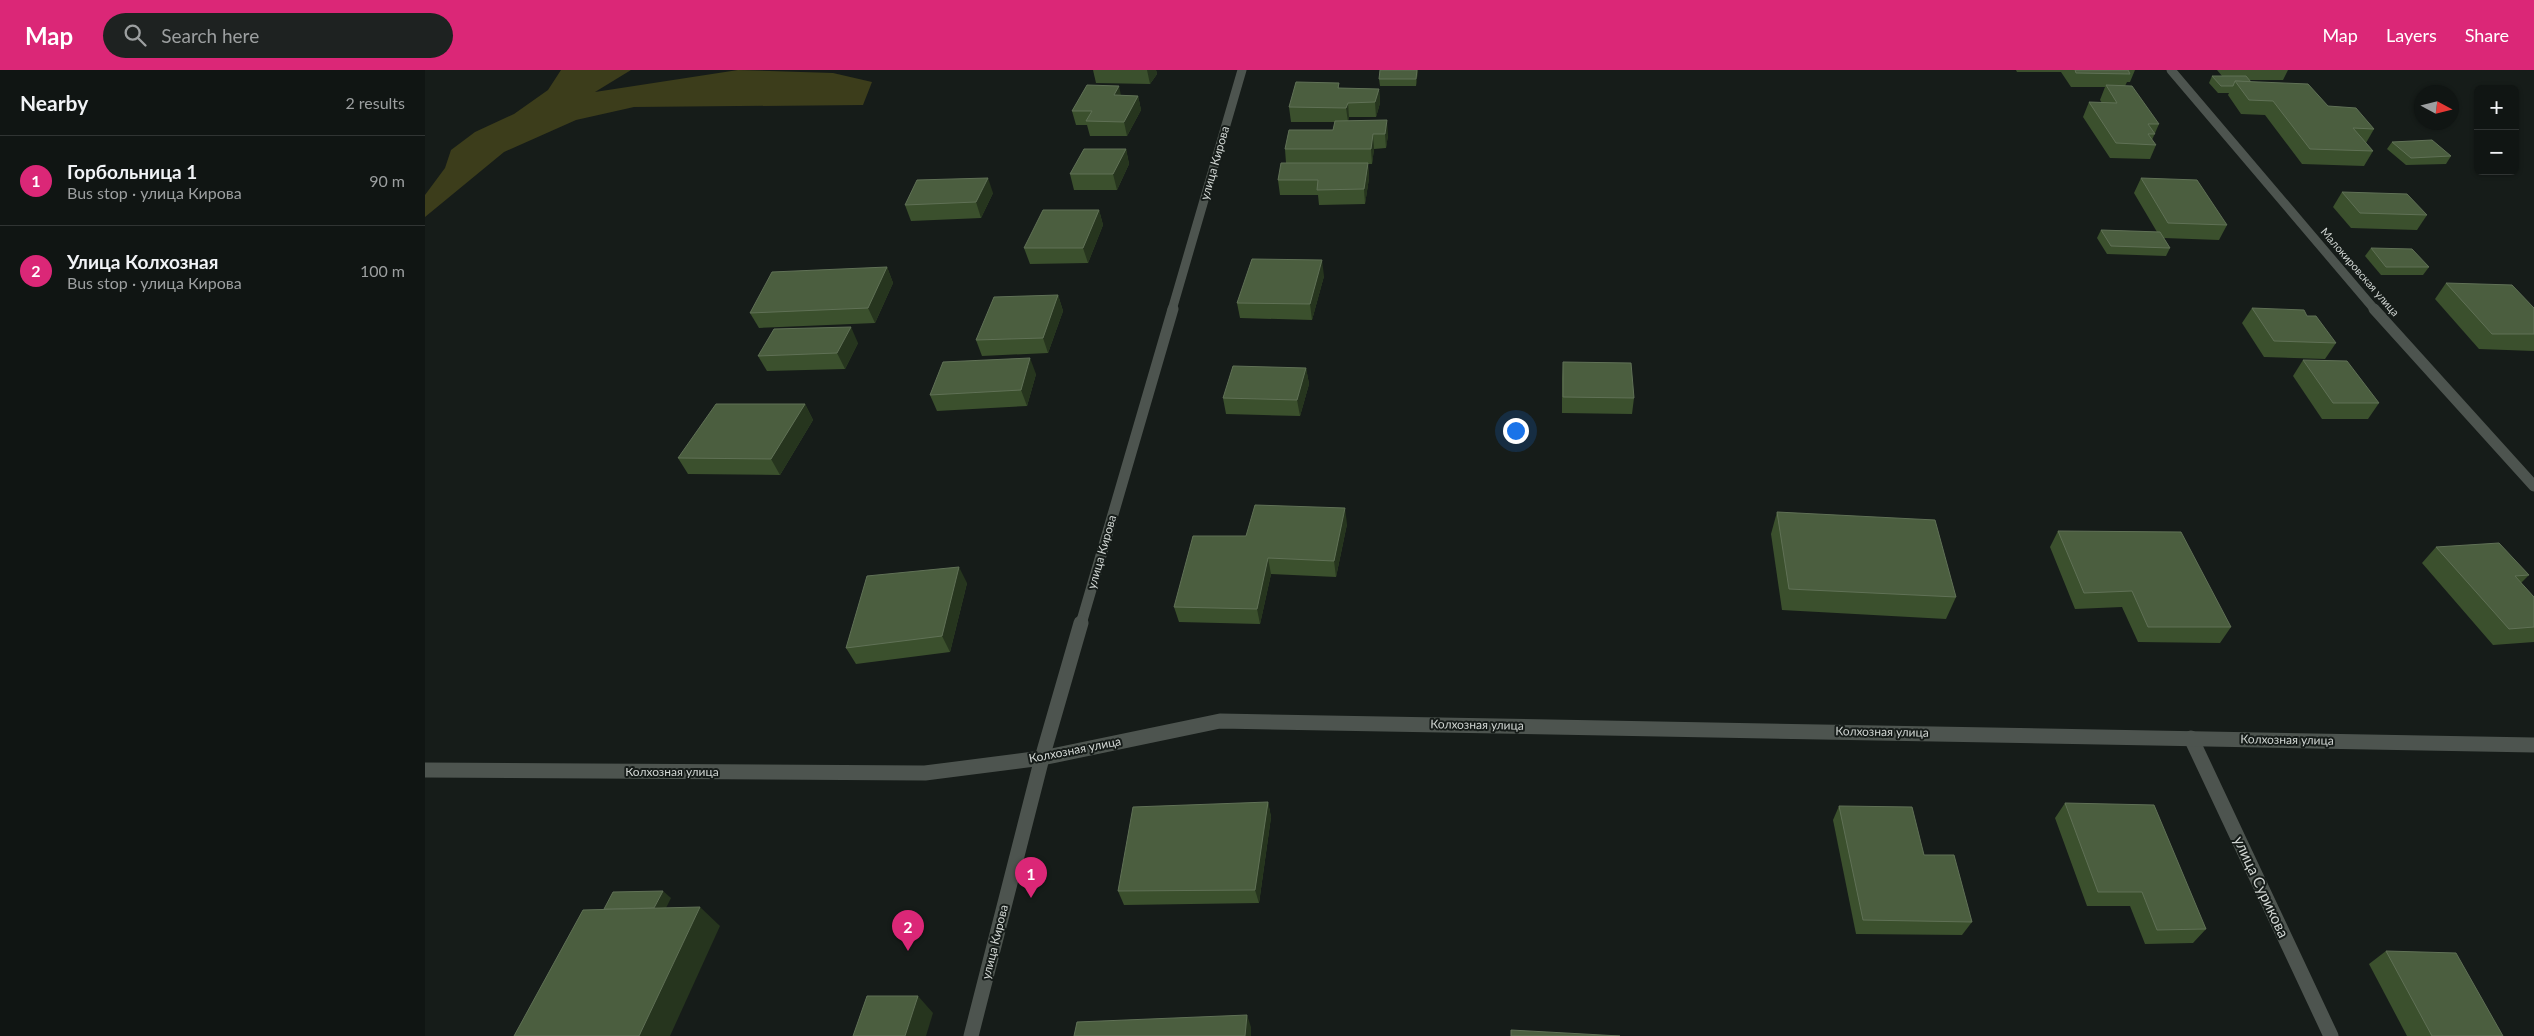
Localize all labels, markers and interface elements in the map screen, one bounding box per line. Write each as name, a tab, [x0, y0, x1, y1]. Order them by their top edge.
search box	[103, 13, 453, 58]
text: Map	[25, 21, 73, 50]
icon: search	[121, 21, 149, 49]
text: Search here	[161, 24, 259, 47]
text: Map	[2322, 24, 2358, 46]
text: Layers	[2386, 24, 2437, 46]
text: Share	[2465, 24, 2509, 46]
north arrow	[2414, 85, 2459, 130]
map controls	[2474, 85, 2519, 175]
button: +	[2474, 85, 2519, 130]
text: Nearby	[20, 90, 88, 115]
text: 2 results	[345, 93, 405, 112]
street label: улица Кирова	[1197, 124, 1232, 202]
button: −	[2474, 130, 2519, 175]
text: Горбольница 1	[67, 160, 197, 183]
text: 1	[31, 171, 41, 190]
text: 90 m	[369, 171, 405, 190]
text: Bus stop · улица Кирова	[67, 183, 242, 202]
street label: Малокировская улица	[2318, 225, 2402, 318]
text: Улица Колхозная	[67, 250, 218, 273]
text: 2	[31, 261, 41, 280]
text: 100 m	[360, 261, 405, 280]
text: Bus stop · улица Кирова	[67, 273, 242, 292]
your location	[1503, 418, 1529, 444]
street label: улица Кирова	[1084, 513, 1119, 591]
street label: Колхозная улица	[1430, 716, 1524, 733]
street label: Колхозная улица	[1835, 723, 1929, 740]
street label: Колхозная улица	[2240, 731, 2334, 748]
street label: Колхозная улица	[1028, 733, 1122, 766]
street label: Колхозная улица	[625, 764, 719, 779]
street label: улица Сурикова	[2230, 833, 2293, 940]
pin: 1	[1015, 857, 1047, 898]
street label: улица Кирова	[978, 903, 1011, 981]
pin: 2	[892, 910, 924, 951]

